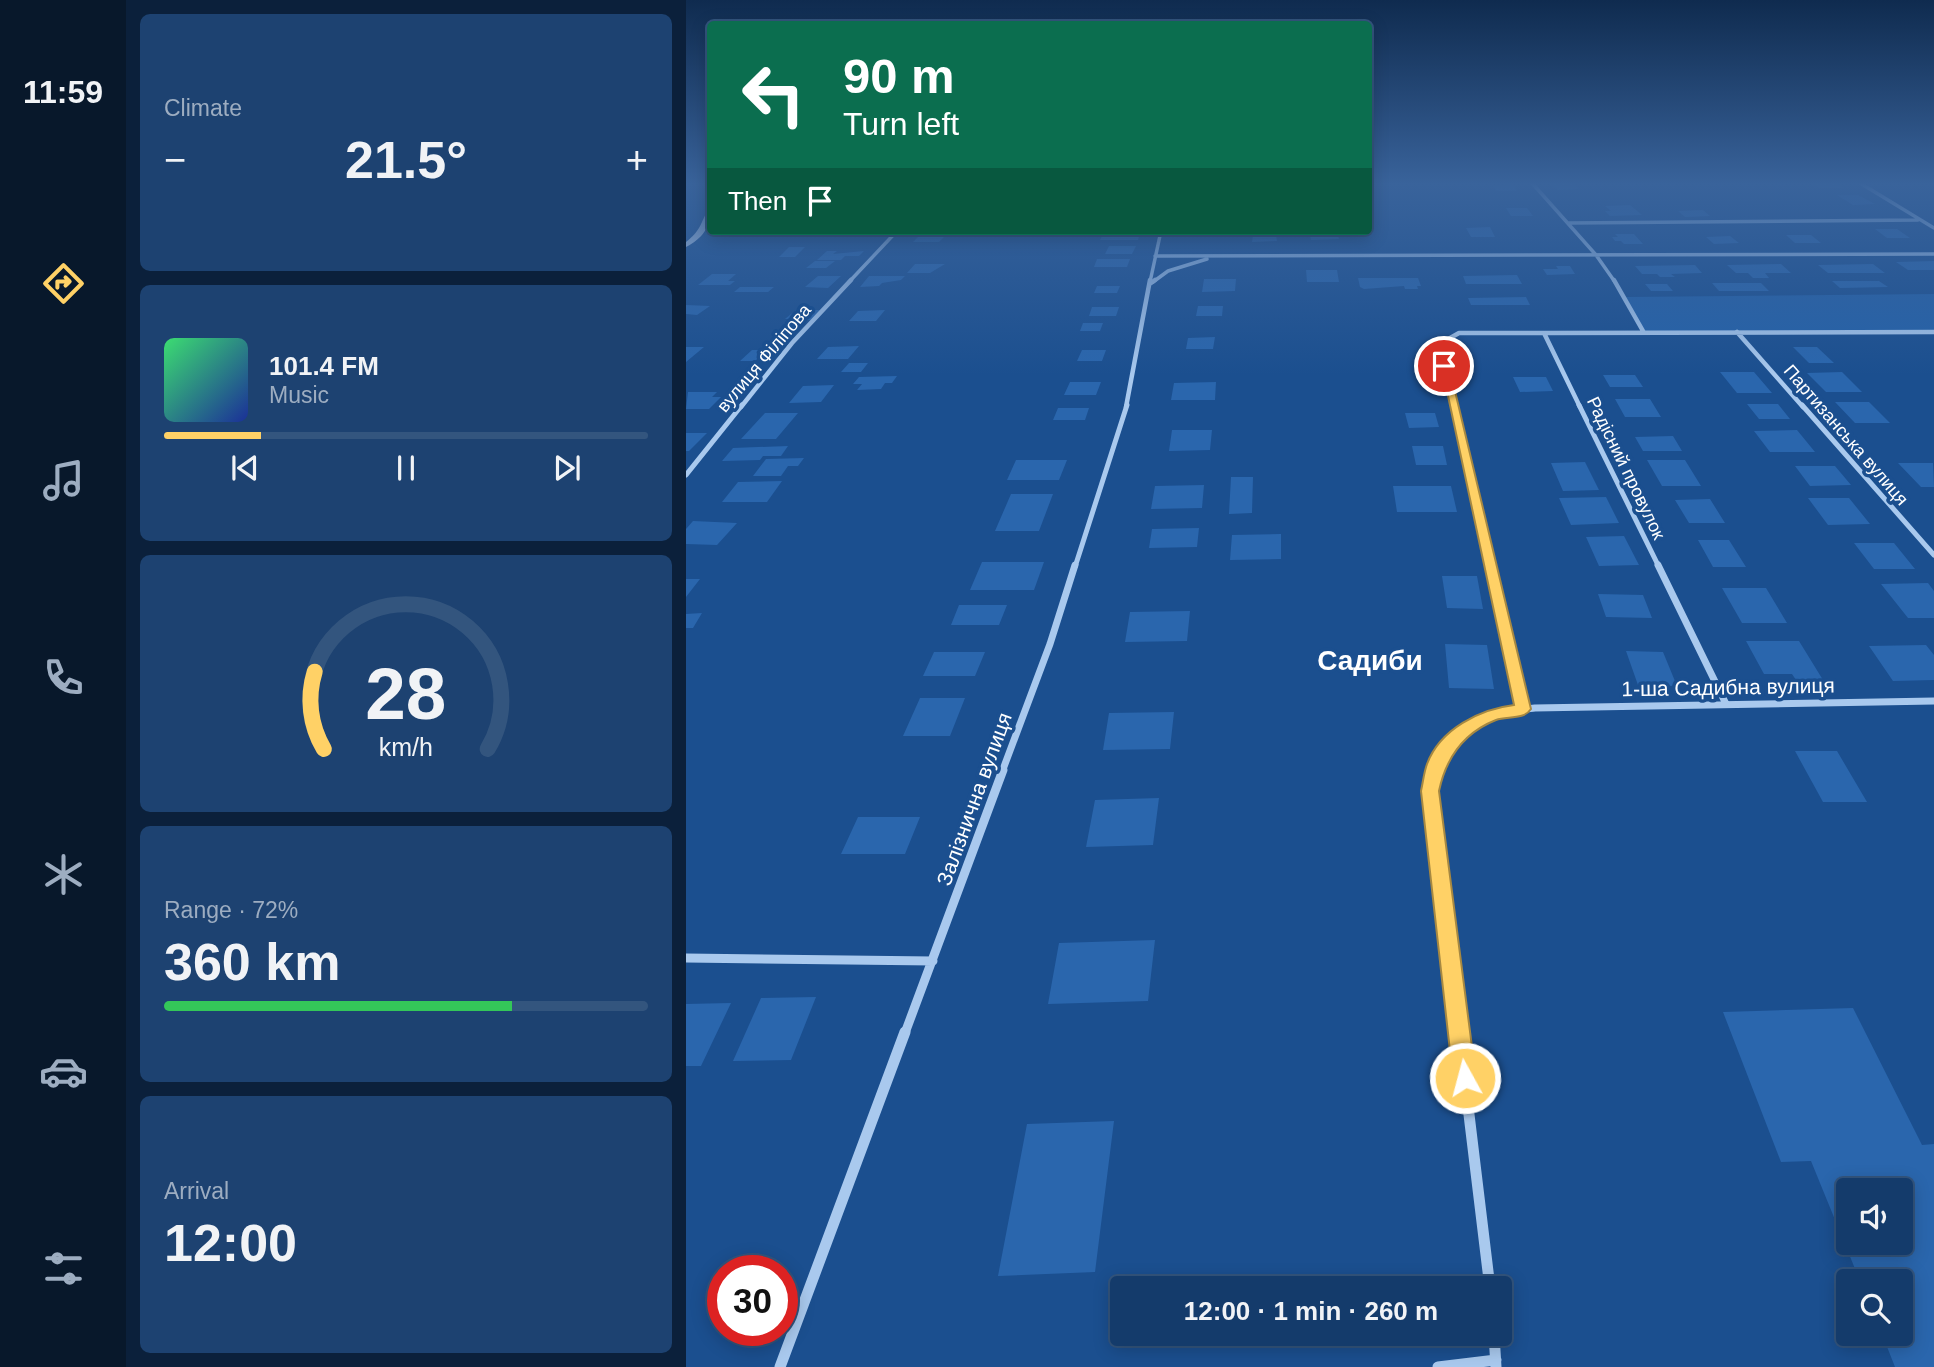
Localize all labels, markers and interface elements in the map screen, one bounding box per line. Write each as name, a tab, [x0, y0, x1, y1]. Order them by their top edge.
icon: left	[728, 49, 819, 140]
text: 90 m	[843, 49, 955, 103]
text: 11:59	[23, 74, 103, 110]
text: Climate	[164, 95, 242, 121]
text: Turn left	[843, 106, 959, 142]
text: 21.5°	[345, 131, 467, 189]
text: −	[164, 139, 186, 181]
text: +	[626, 139, 648, 181]
icon: arrive	[801, 182, 839, 220]
text: Then	[728, 186, 787, 216]
icon: directions	[39, 259, 88, 308]
street label: вулиця Філіпова	[713, 299, 816, 416]
pin	[1414, 336, 1474, 396]
icon: arrive	[1425, 347, 1463, 385]
text: 101.4 FM	[269, 351, 379, 381]
street label: Партизанська вулиця	[1780, 361, 1912, 509]
text: Music	[269, 382, 329, 408]
street label: Радісний провулок	[1583, 393, 1669, 543]
icon: previous	[226, 449, 264, 487]
icon: pause	[387, 449, 425, 487]
icon: next	[548, 449, 586, 487]
icon: music	[39, 456, 88, 505]
district label: Садиби	[1317, 645, 1423, 676]
icon: phone	[39, 653, 88, 702]
text: 28	[366, 654, 446, 735]
street label: 1-ша Садибна вулиця	[1621, 674, 1835, 700]
street label: Залізнична вулиця	[932, 709, 1016, 889]
text: km/h	[379, 733, 433, 761]
icon: climate	[39, 850, 88, 899]
text: Range · 72%	[164, 897, 298, 923]
text: 360 km	[164, 933, 340, 991]
position arrow	[1428, 1041, 1502, 1115]
icon: car	[39, 1047, 88, 1096]
text: Arrival	[164, 1178, 229, 1204]
map controls	[1836, 1178, 1913, 1346]
button: sound	[1836, 1178, 1913, 1255]
text: 12:00	[164, 1214, 297, 1272]
icon: filters	[39, 1244, 88, 1293]
speed limit sign: 30	[707, 1255, 798, 1346]
button: search	[1836, 1269, 1913, 1346]
text: 12:00 · 1 min · 260 m	[1184, 1296, 1438, 1326]

